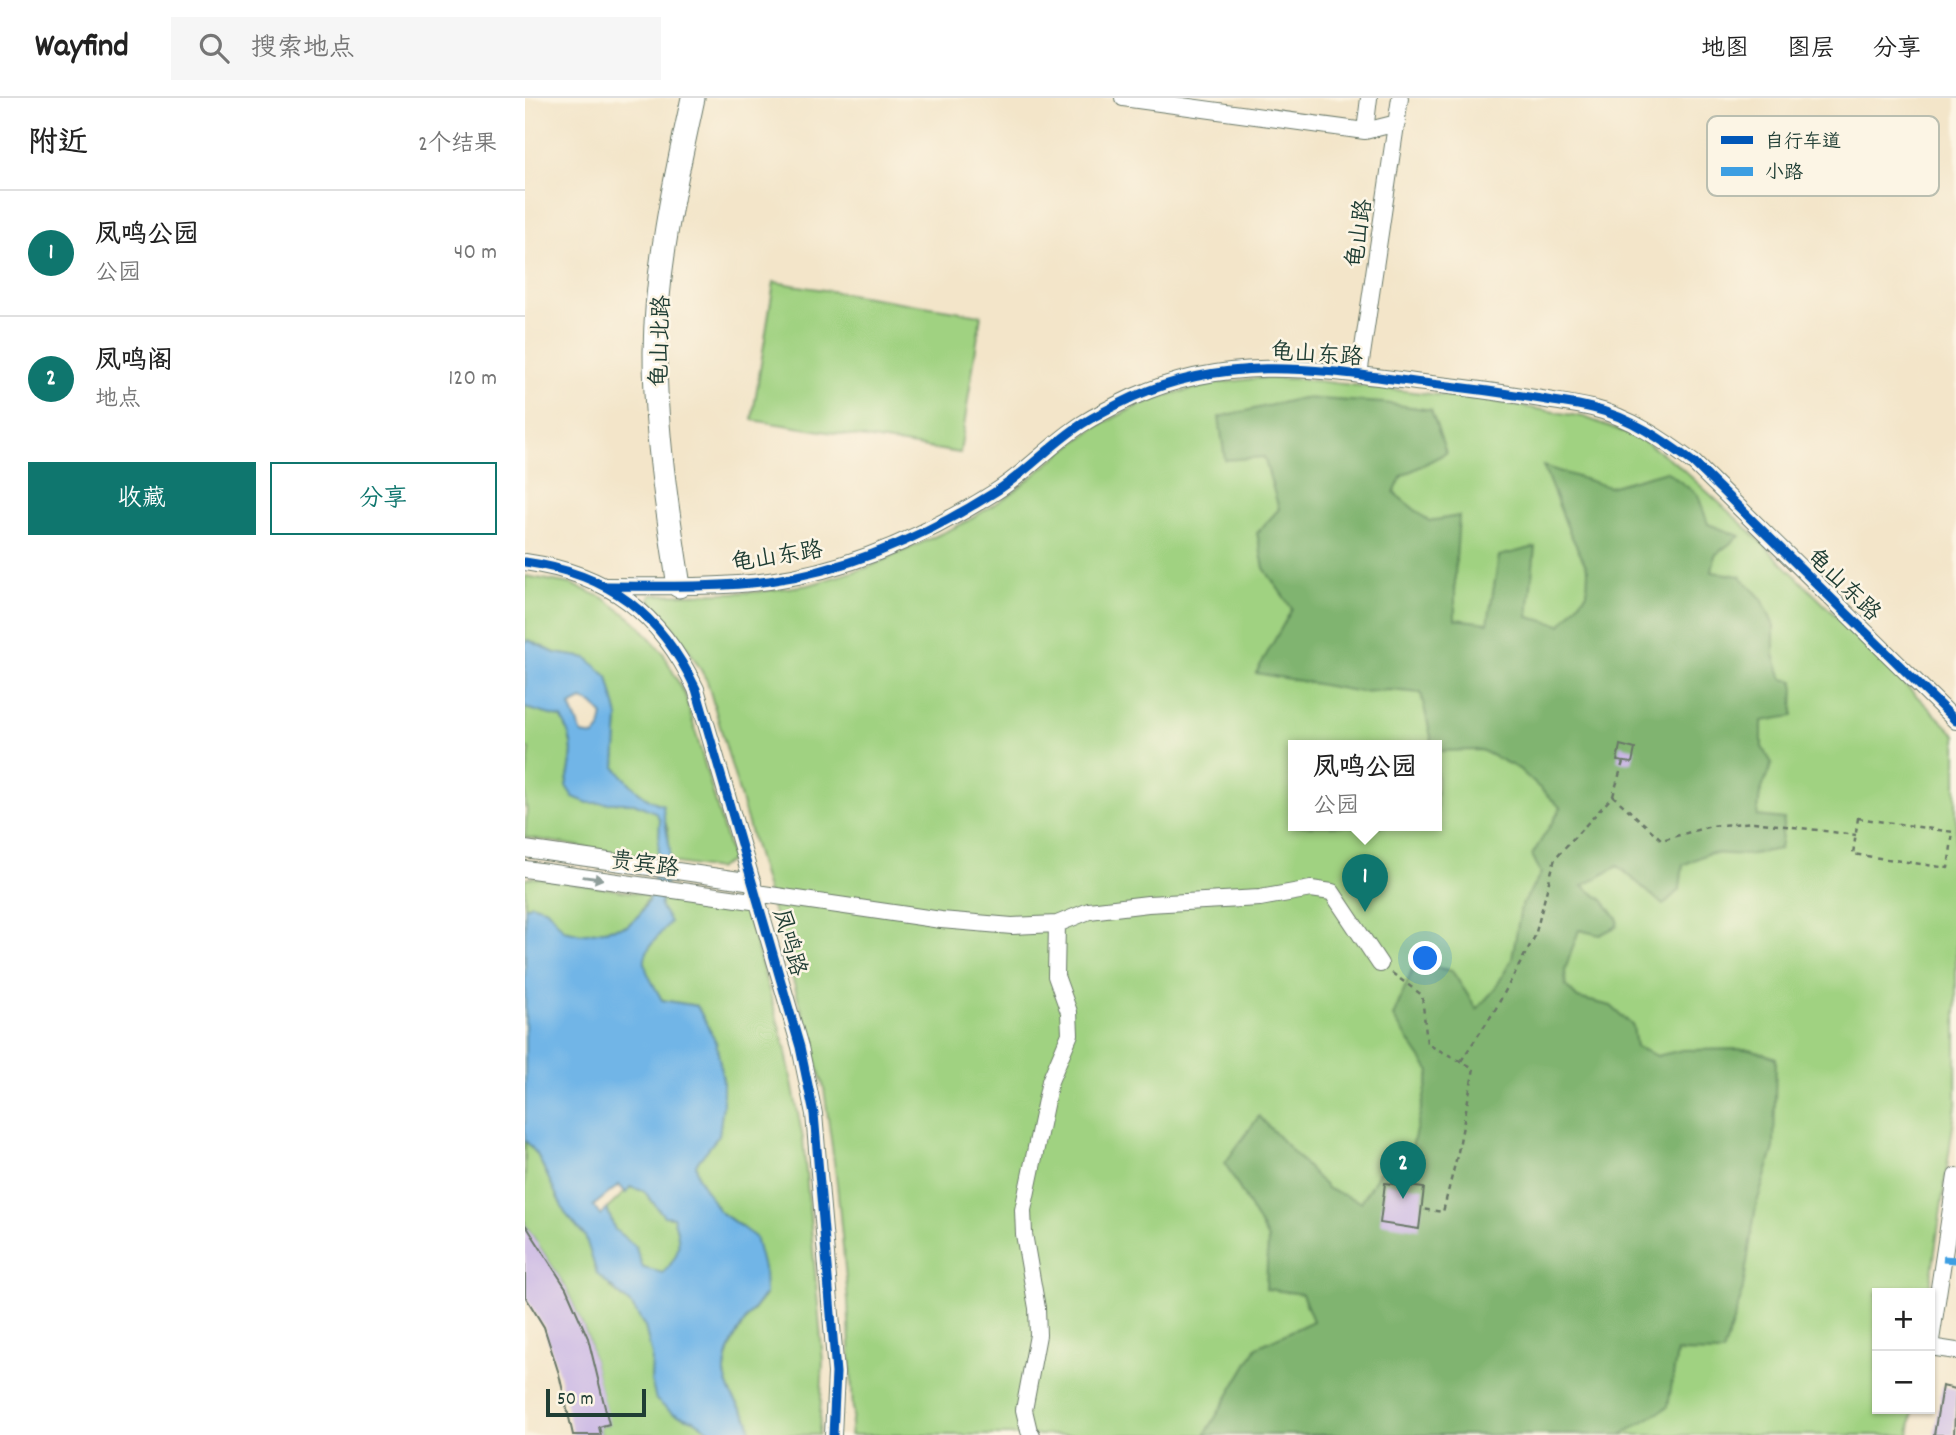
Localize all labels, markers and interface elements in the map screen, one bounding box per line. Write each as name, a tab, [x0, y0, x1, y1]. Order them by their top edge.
search box	[171, 17, 661, 80]
text: Wayfind	[35, 25, 129, 72]
icon: search	[195, 29, 233, 67]
text: 搜索地点	[251, 31, 355, 68]
text: 地图	[1701, 33, 1749, 67]
text: 图层	[1787, 33, 1835, 67]
text: 分享	[1873, 33, 1921, 67]
legend	[1707, 116, 1939, 196]
text: 附近	[28, 124, 88, 167]
text: 2个结果	[418, 129, 497, 162]
text: 自行车道	[1765, 130, 1841, 157]
text: 小路	[1765, 161, 1803, 188]
street label: 龟山路	[1340, 197, 1383, 270]
text: 凤鸣公园	[95, 218, 199, 255]
text: 1	[48, 237, 54, 270]
text: 40 m	[454, 237, 497, 270]
text: 公园	[95, 258, 141, 291]
street label: 龟山北路	[644, 295, 681, 388]
street label: 龟山东路	[1270, 337, 1364, 376]
text: 凤鸣阁	[95, 344, 173, 381]
text: 2	[46, 363, 56, 396]
text: 120 m	[448, 363, 497, 396]
text: 地点	[95, 384, 141, 417]
button: 收藏	[28, 462, 256, 535]
button: 分享	[270, 462, 497, 535]
street label: 龟山东路	[730, 535, 826, 582]
street label: 龟山东路	[1798, 543, 1887, 630]
popup	[1288, 740, 1442, 831]
text: 凤鸣公园	[1313, 751, 1417, 788]
text: 公园	[1313, 791, 1359, 824]
street label: 贵宾路	[608, 845, 681, 888]
pin: 1	[1342, 854, 1388, 912]
one-way arrow	[582, 873, 604, 884]
street label: 凤鸣路	[762, 905, 813, 981]
your location	[1408, 941, 1442, 975]
pin: 2	[1380, 1141, 1426, 1199]
map controls	[1872, 1288, 1935, 1414]
button: +	[1872, 1288, 1935, 1351]
button: −	[1872, 1351, 1935, 1414]
scale bar	[546, 1386, 646, 1418]
text: 50 m	[557, 1387, 594, 1414]

